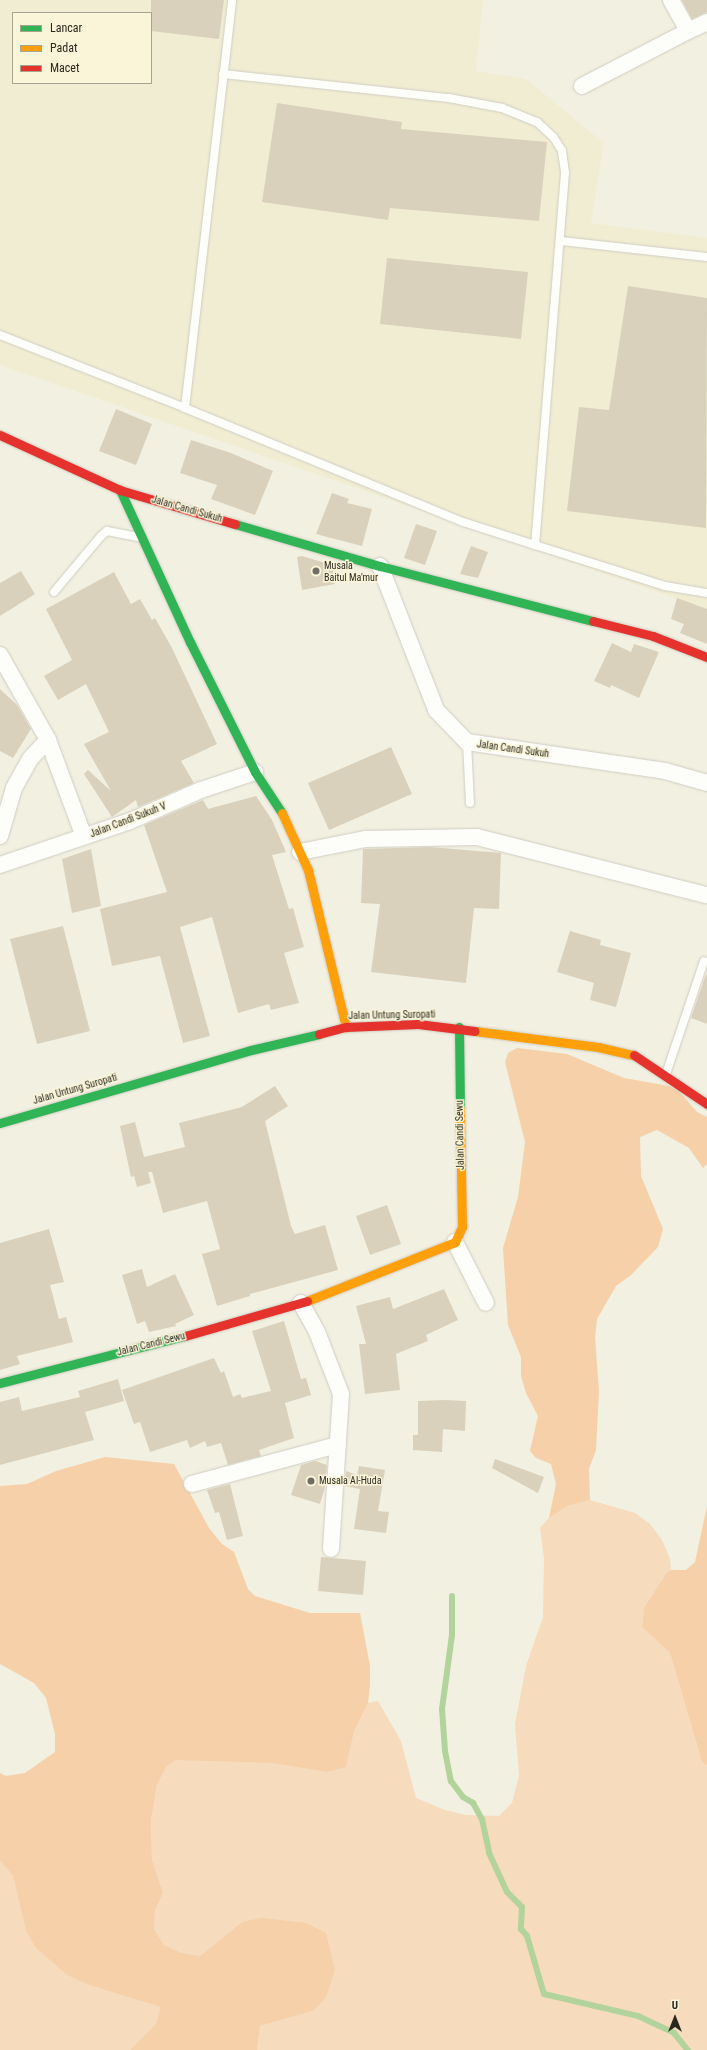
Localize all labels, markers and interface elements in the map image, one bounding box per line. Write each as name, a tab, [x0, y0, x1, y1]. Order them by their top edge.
legend	[12, 12, 152, 84]
text: Lancar	[50, 21, 82, 35]
text: Padat	[50, 41, 78, 55]
text: Macet	[50, 61, 80, 75]
street label: Jalan Candi Sukuh	[150, 493, 224, 525]
place label: Musala Baitul Ma'mur	[324, 559, 378, 582]
marker: Musala Baitul Ma'mur	[311, 566, 321, 576]
street label: Jalan Candi Sukuh	[476, 738, 550, 760]
street label: Jalan Candi Sukuh V	[88, 800, 168, 840]
street label: Jalan Untung Suropati	[348, 1008, 436, 1022]
street label: Jalan Untung Suropati	[31, 1071, 119, 1107]
street label: Jalan Candi Sewu	[453, 1100, 467, 1170]
street label: Jalan Candi Sewu	[116, 1330, 186, 1358]
place label: Musala Al-Huda	[319, 1475, 381, 1487]
marker: Musala Al-Huda	[306, 1476, 316, 1486]
north arrow	[655, 1998, 695, 2038]
text: U	[672, 1999, 678, 2012]

